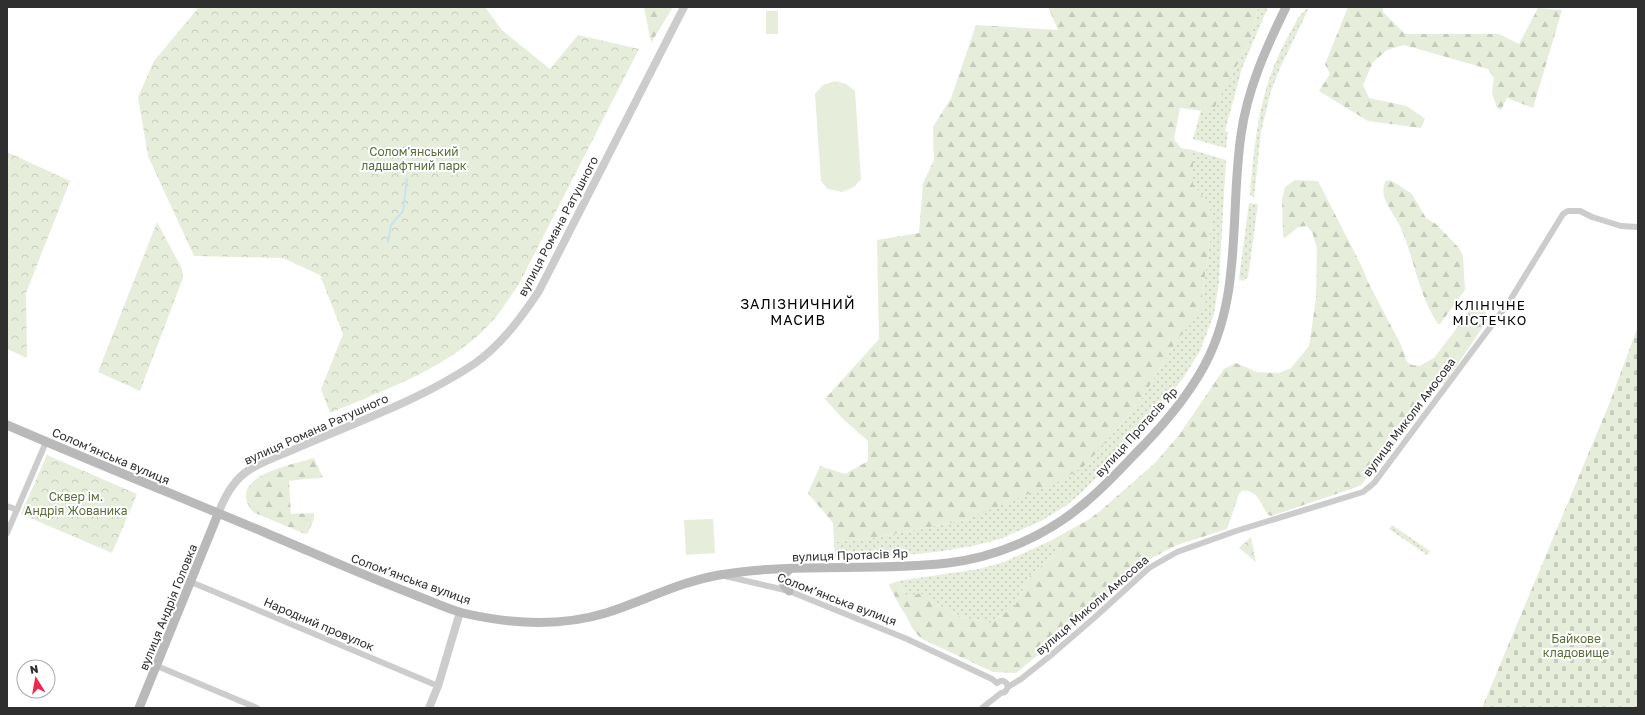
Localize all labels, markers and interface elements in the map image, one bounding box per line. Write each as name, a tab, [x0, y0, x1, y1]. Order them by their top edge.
park label: Солом'янський ладшафтний парк	[361, 144, 467, 173]
street label: вулиця Романа Ратушного	[515, 153, 601, 299]
district label: ЗАЛІЗНИЧНИЙ МАСИВ	[740, 295, 856, 328]
district label: КЛІНІЧНЕ МІСТЕЧКО	[1452, 297, 1528, 328]
street label: вулиця Миколи Амосова	[1359, 355, 1459, 479]
street label: вулиця Протасів Яр	[1092, 384, 1180, 480]
street label: вулиця Романа Ратушного	[242, 390, 390, 468]
street label: Соломʼянська вулиця	[50, 424, 172, 488]
park label: Сквер ім. Андрія Жованика	[24, 489, 128, 518]
street label: вулиця Андрія Головка	[136, 542, 200, 672]
street label: вулиця Протасів Яр	[792, 545, 908, 565]
street label: Соломʼянська вулиця	[349, 550, 473, 608]
street label: вулиця Миколи Амосова	[1032, 552, 1152, 658]
street label: Соломʼянська вулиця	[775, 569, 899, 629]
street label: Народний провулок	[262, 594, 377, 654]
park label: Байкове кладовище	[1543, 631, 1609, 660]
north arrow	[16, 659, 56, 699]
text: N	[29, 662, 39, 676]

